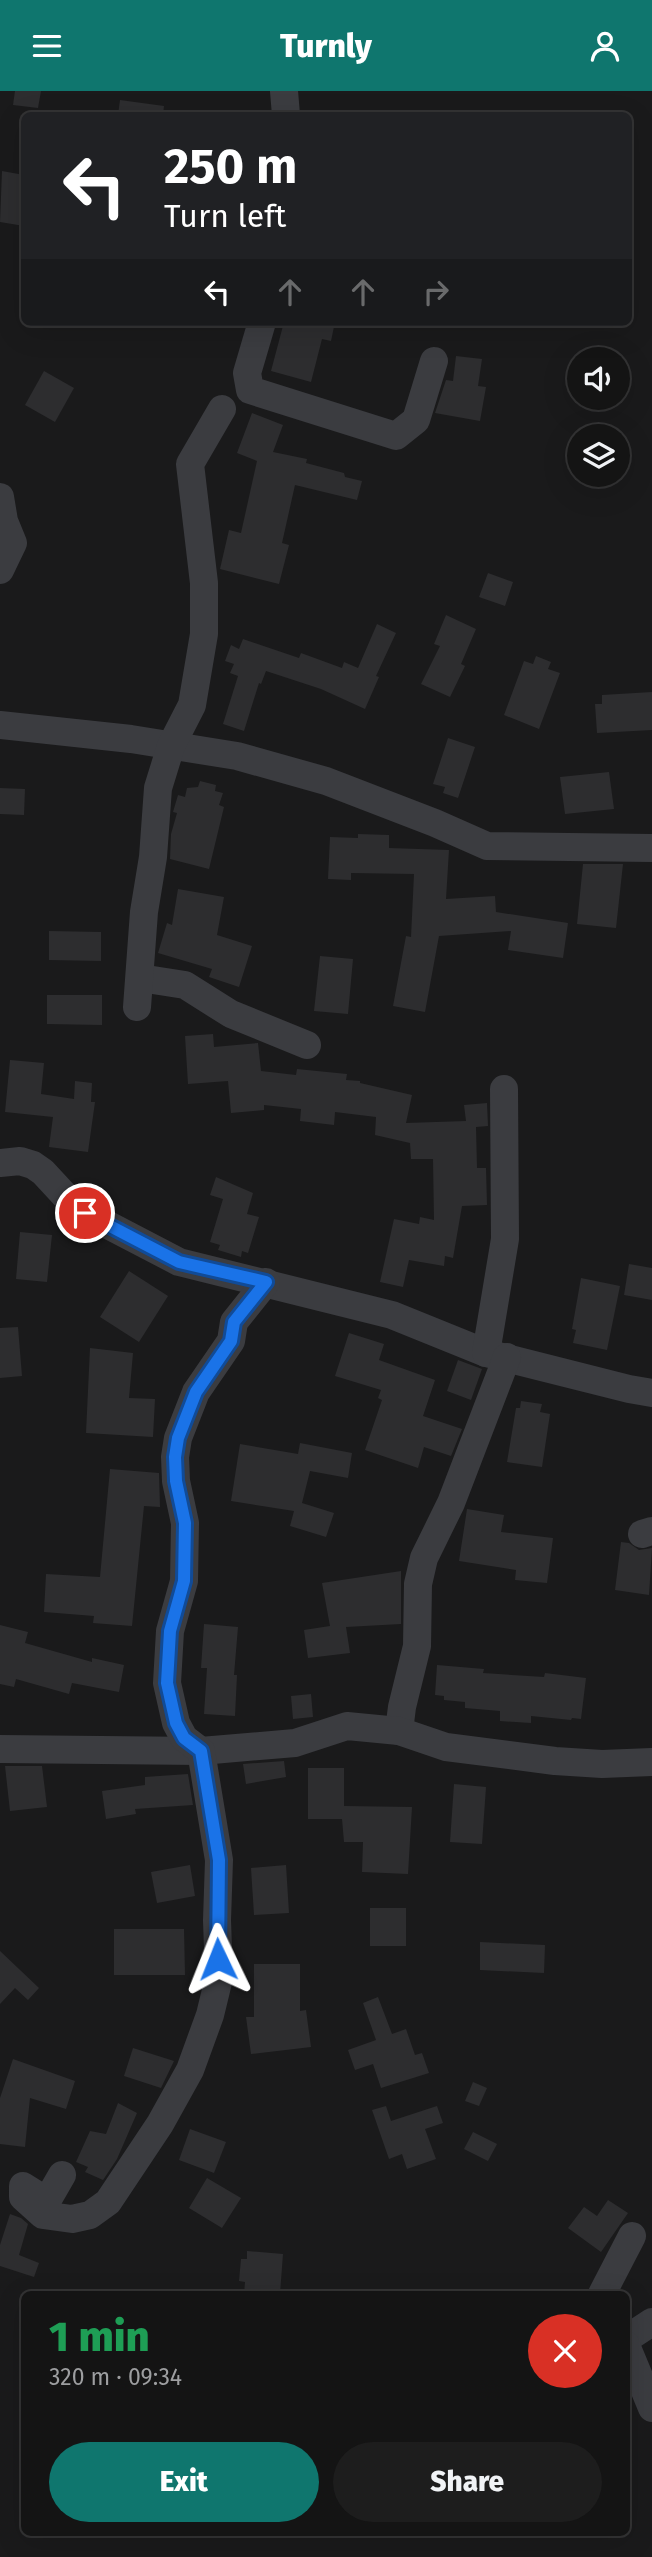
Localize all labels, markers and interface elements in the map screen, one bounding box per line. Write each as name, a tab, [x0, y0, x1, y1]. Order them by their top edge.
icon: menu	[28, 27, 66, 65]
text: Turnly	[280, 27, 372, 65]
icon: person	[586, 27, 624, 65]
text: 250 m	[164, 137, 297, 196]
icon: left	[49, 140, 140, 231]
text: Turn left	[164, 197, 286, 235]
icon: left	[198, 273, 236, 311]
icon: ahead	[271, 273, 309, 311]
icon: ahead	[344, 273, 382, 311]
icon: right	[417, 273, 455, 311]
map controls	[567, 347, 630, 487]
button: sound	[567, 347, 630, 410]
button: layers	[567, 424, 630, 487]
pin	[55, 1183, 115, 1243]
icon: arrive	[66, 1194, 104, 1232]
position arrow	[181, 1922, 255, 1996]
text: 1 min	[49, 2312, 150, 2362]
button: close	[528, 2314, 602, 2388]
text: 320 m · 09:34	[49, 2363, 182, 2391]
button: Exit	[49, 2442, 319, 2522]
button: Share	[333, 2442, 602, 2522]

